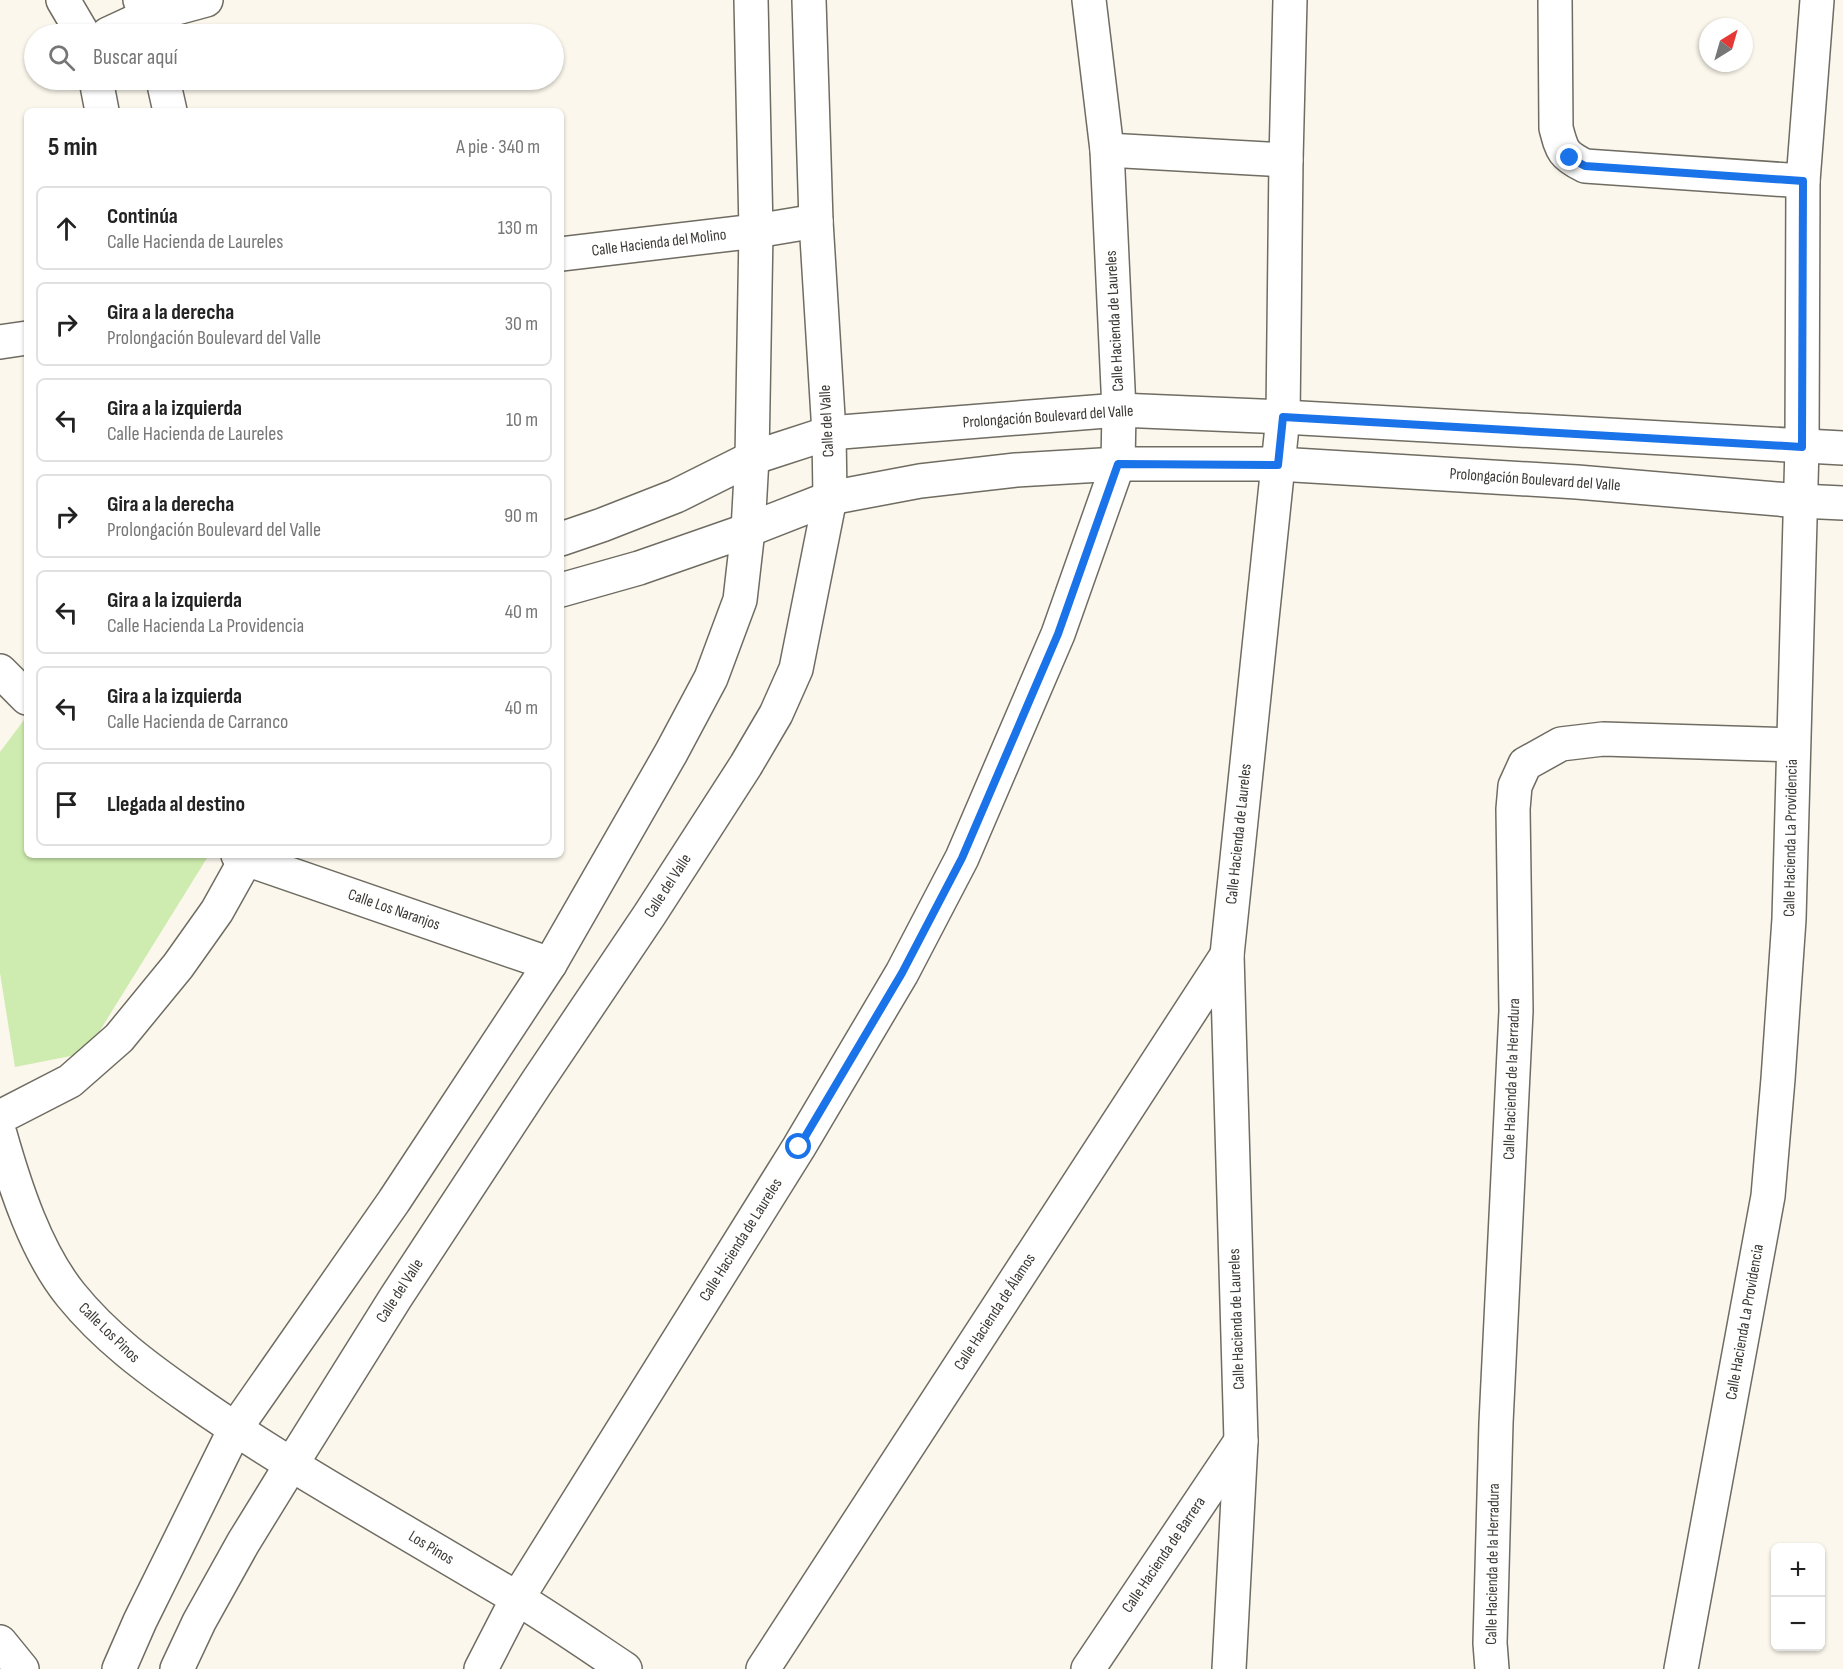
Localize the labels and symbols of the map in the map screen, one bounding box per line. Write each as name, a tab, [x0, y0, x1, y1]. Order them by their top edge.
north arrow	[1699, 18, 1753, 72]
route end	[1556, 144, 1582, 170]
street label: Calle Hacienda del Molino	[591, 225, 727, 261]
street label: Calle Hacienda de Laureles	[1102, 250, 1128, 392]
street label: Calle del Valle	[816, 384, 838, 458]
street label: Prolongación Boulevard del Valle	[962, 402, 1134, 432]
street label: Prolongación Boulevard del Valle	[1449, 465, 1621, 495]
street label: Calle Hacienda La Providencia	[1780, 759, 1802, 917]
street label: Calle Hacienda de Laureles	[1222, 763, 1256, 905]
street label: Calle del Valle	[640, 850, 696, 922]
street label: Calle Los Naranjos	[345, 885, 443, 935]
street label: Calle Hacienda de la Herradura	[1500, 998, 1524, 1160]
route start	[785, 1133, 811, 1159]
street label: Calle Hacienda de Laureles	[696, 1175, 787, 1305]
street label: Calle Hacienda La Providencia	[1722, 1243, 1768, 1401]
street label: Calle Hacienda de Laureles	[1225, 1248, 1249, 1390]
street label: Calle Hacienda de Álamos	[950, 1250, 1040, 1374]
street label: Calle del Valle	[372, 1255, 428, 1327]
street label: Calle Los Pinos	[74, 1299, 144, 1367]
street label: Calle Hacienda de la Herradura	[1482, 1483, 1504, 1645]
street label: Calle Hacienda de Barrera	[1118, 1493, 1210, 1617]
street label: Los Pinos	[405, 1527, 457, 1569]

